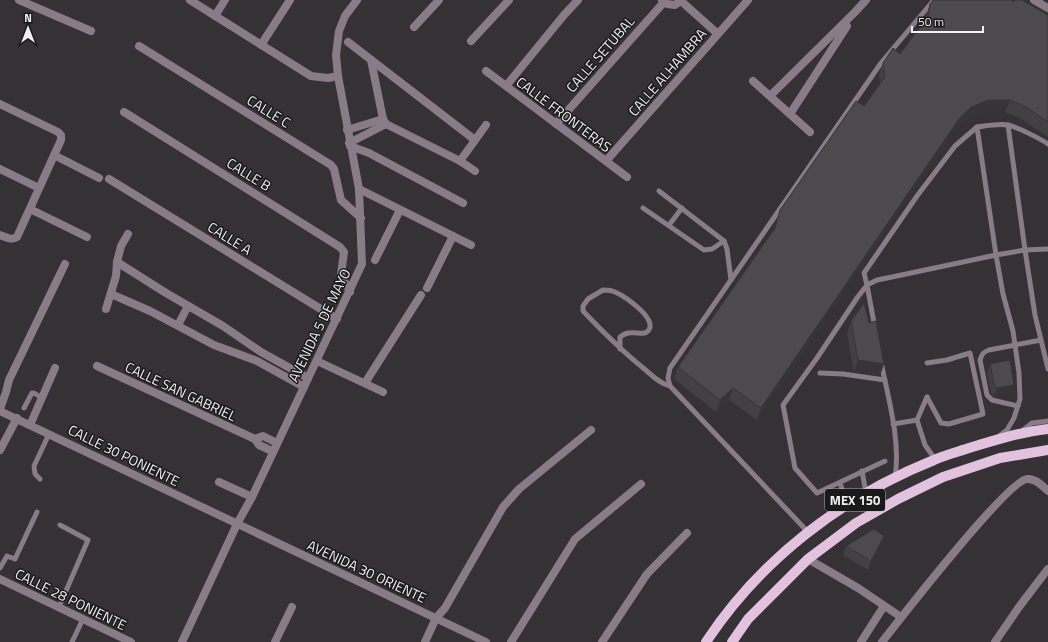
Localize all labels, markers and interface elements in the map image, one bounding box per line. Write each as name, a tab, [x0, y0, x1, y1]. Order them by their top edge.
north arrow	[8, 8, 48, 48]
scale bar	[912, 8, 983, 34]
text: N	[24, 10, 32, 26]
street label: CALLE SETUBAL	[561, 11, 639, 97]
text: 50 m	[918, 12, 944, 31]
street label: CALLE ALHAMBRA	[623, 23, 712, 121]
street label: CALLE FRONTERAS	[512, 71, 616, 157]
street label: CALLE C	[243, 89, 295, 133]
street label: CALLE B	[223, 152, 275, 196]
street label: CALLE A	[204, 216, 257, 260]
street label: AVENIDA 5 DE MAYO	[282, 265, 356, 385]
street label: CALLE SAN GABRIEL	[122, 356, 240, 426]
street label: CALLE 30 PONIENTE	[65, 419, 184, 491]
road number: MEX 150	[825, 489, 885, 511]
street label: AVENIDA 30 ORIENTE	[304, 534, 430, 608]
street label: CALLE 28 PONIENTE	[12, 563, 131, 635]

